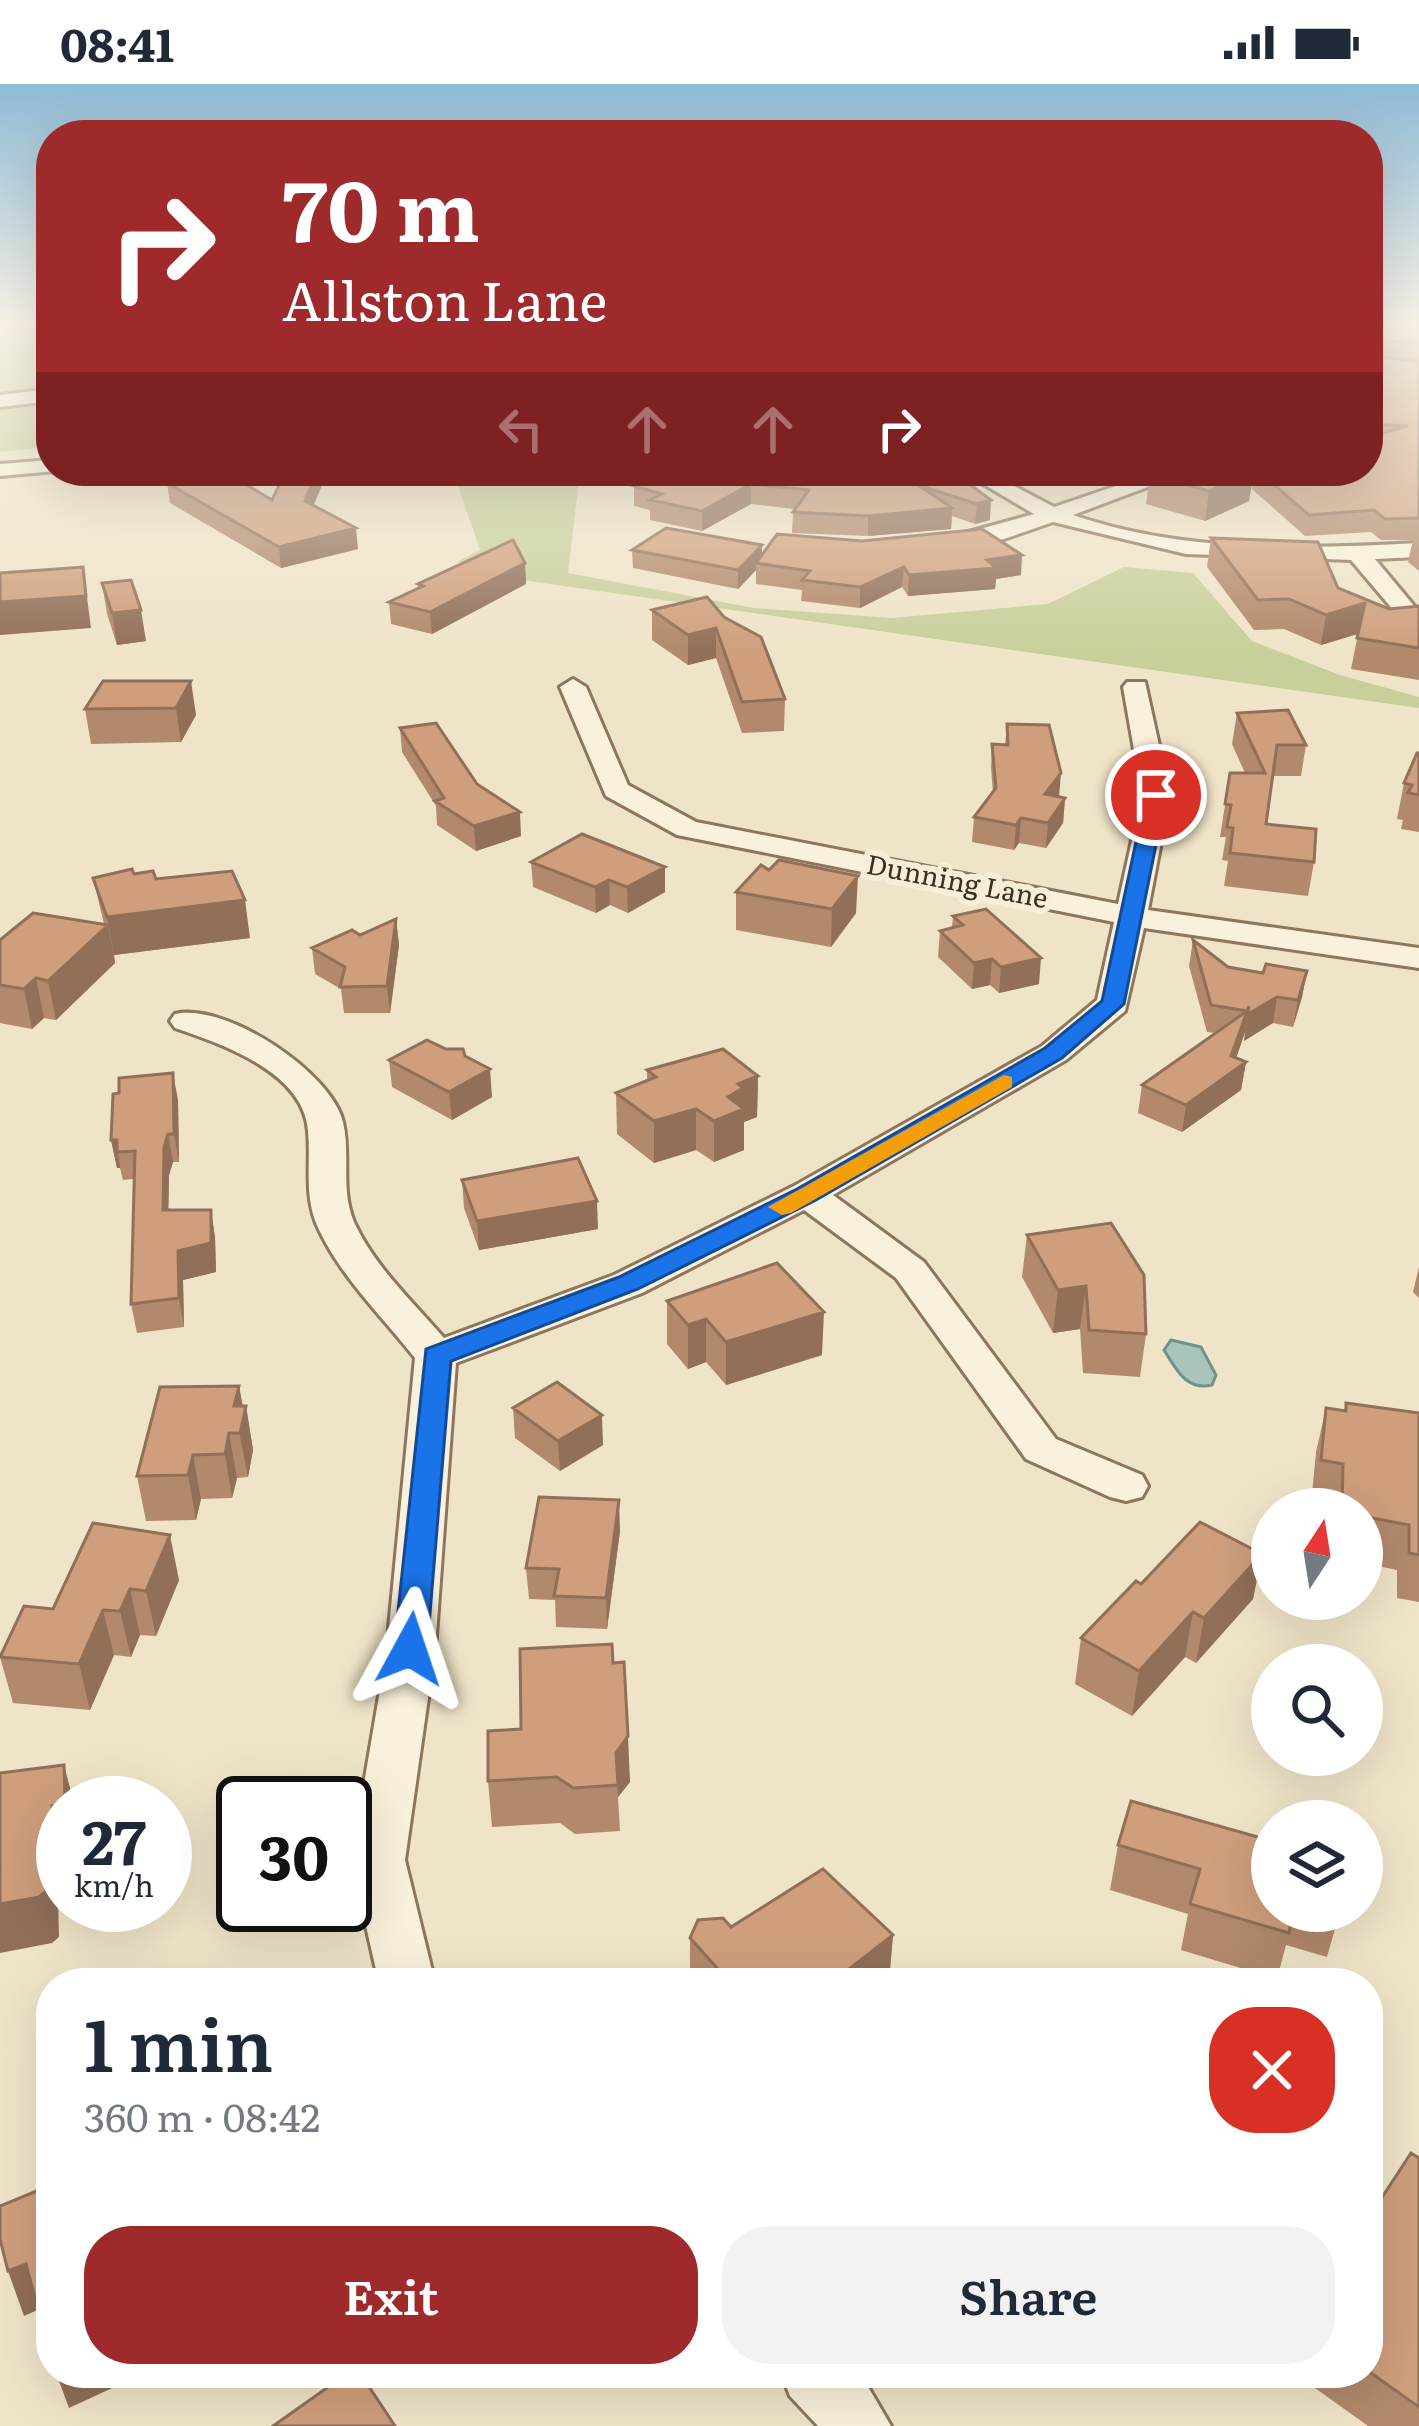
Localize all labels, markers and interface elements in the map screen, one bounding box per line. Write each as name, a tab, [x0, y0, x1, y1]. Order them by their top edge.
text: 08:41	[60, 9, 174, 76]
text: 70 m	[282, 143, 480, 268]
icon: right	[84, 168, 240, 324]
text: Allston Lane	[282, 257, 607, 338]
icon: left	[488, 396, 554, 462]
icon: ahead	[614, 396, 680, 462]
icon: ahead	[740, 396, 806, 462]
icon: right	[866, 396, 932, 462]
pin	[1105, 744, 1207, 846]
icon: arrive	[1123, 762, 1189, 828]
street label: Dunning Lane	[864, 842, 1052, 916]
north arrow	[1251, 1488, 1383, 1620]
map controls	[1251, 1488, 1383, 1932]
position arrow	[347, 1586, 473, 1712]
button: search	[1251, 1644, 1383, 1776]
speed limit sign: 30	[216, 1776, 372, 1932]
text: 27	[82, 1794, 146, 1883]
button: layers	[1251, 1800, 1383, 1932]
text: km/h	[74, 1862, 154, 1906]
text: 1 min	[84, 1987, 273, 2094]
button: close	[1209, 2007, 1335, 2133]
text: 360 m · 08:42	[84, 2086, 320, 2144]
button: Exit	[84, 2226, 698, 2364]
button: Share	[722, 2226, 1335, 2364]

